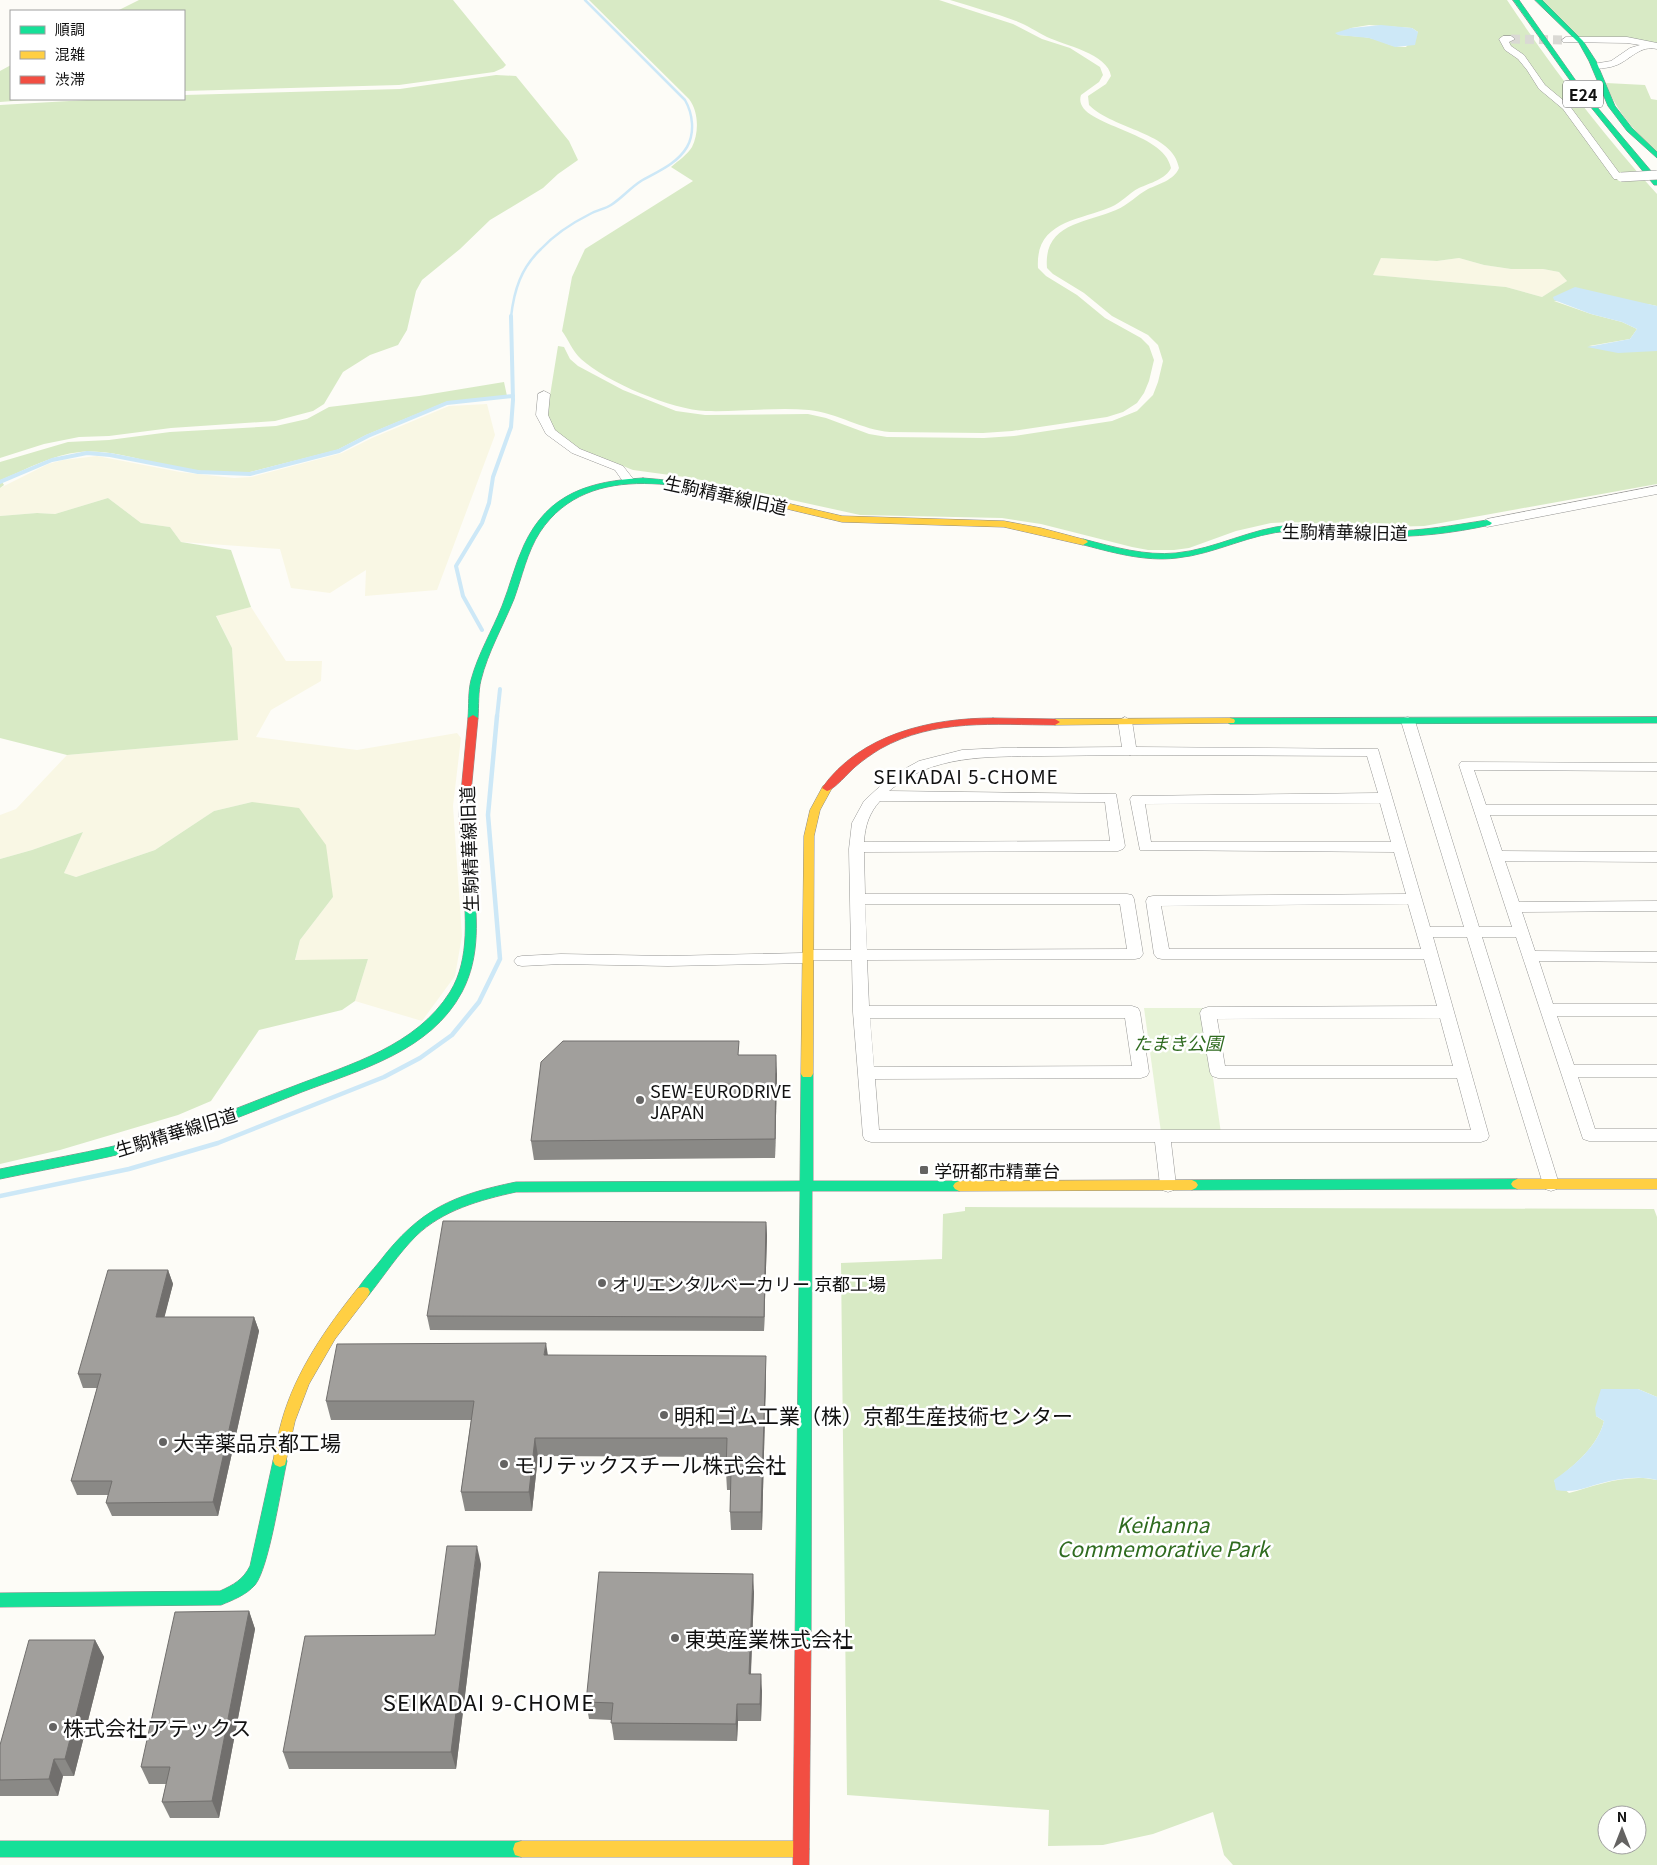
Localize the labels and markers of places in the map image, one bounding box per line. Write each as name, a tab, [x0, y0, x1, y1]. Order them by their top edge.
place label: SEW-EURODRIVE JAPAN	[650, 1077, 792, 1124]
marker: SEW-EURODRIVE JAPAN	[634, 1094, 646, 1106]
place label: 学研都市精華台	[934, 1157, 1060, 1183]
marker: 学研都市精華台	[918, 1164, 930, 1176]
place label: オリエンタルベーカリー 京都工場	[612, 1270, 886, 1296]
marker: オリエンタルベーカリー 京都工場	[596, 1277, 608, 1289]
place label: 明和ゴム工業（株）京都生産技術センター	[674, 1400, 1073, 1430]
marker: 明和ゴム工業（株）京都生産技術センター	[658, 1409, 670, 1421]
place label: 大幸薬品京都工場	[173, 1427, 341, 1457]
marker: 大幸薬品京都工場	[157, 1436, 169, 1448]
place label: モリテックスチール株式会社	[514, 1449, 786, 1479]
marker: モリテックスチール株式会社	[498, 1458, 510, 1470]
place label: 東英産業株式会社	[685, 1623, 853, 1653]
marker: 東英産業株式会社	[669, 1632, 681, 1644]
place label: 株式会社アテックス	[63, 1712, 251, 1742]
marker: 株式会社アテックス	[47, 1721, 59, 1733]

